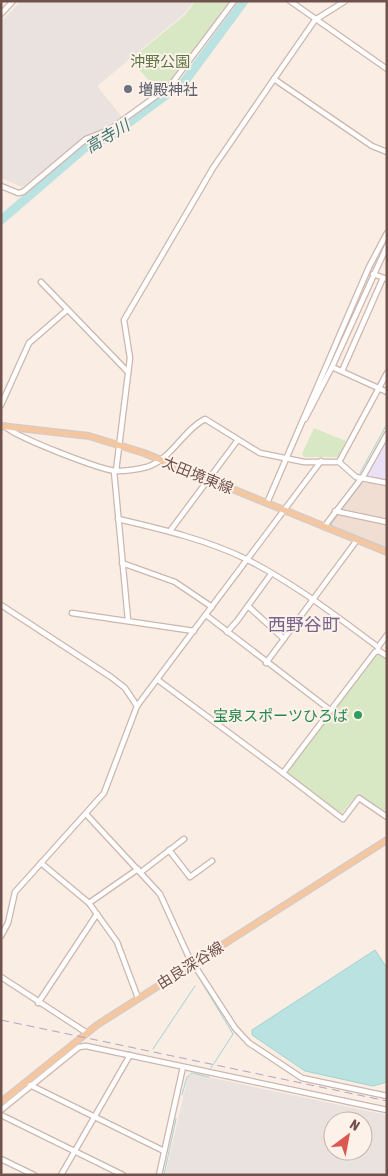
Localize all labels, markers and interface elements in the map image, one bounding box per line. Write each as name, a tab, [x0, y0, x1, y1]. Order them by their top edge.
park label: 沖野公園	[130, 53, 190, 70]
place label: 増殿神社	[138, 81, 198, 98]
marker: 増殿神社	[122, 83, 134, 95]
water label: 高寺川	[82, 115, 134, 156]
street label: 太田境東線	[160, 453, 236, 497]
district label: 西野谷町	[268, 614, 340, 635]
place label: 宝泉スポーツひろば	[213, 707, 348, 724]
marker: 宝泉スポーツひろば	[352, 709, 364, 721]
street label: 由良深谷線	[154, 938, 226, 992]
north arrow	[323, 1111, 373, 1161]
text: N	[347, 1116, 363, 1134]

